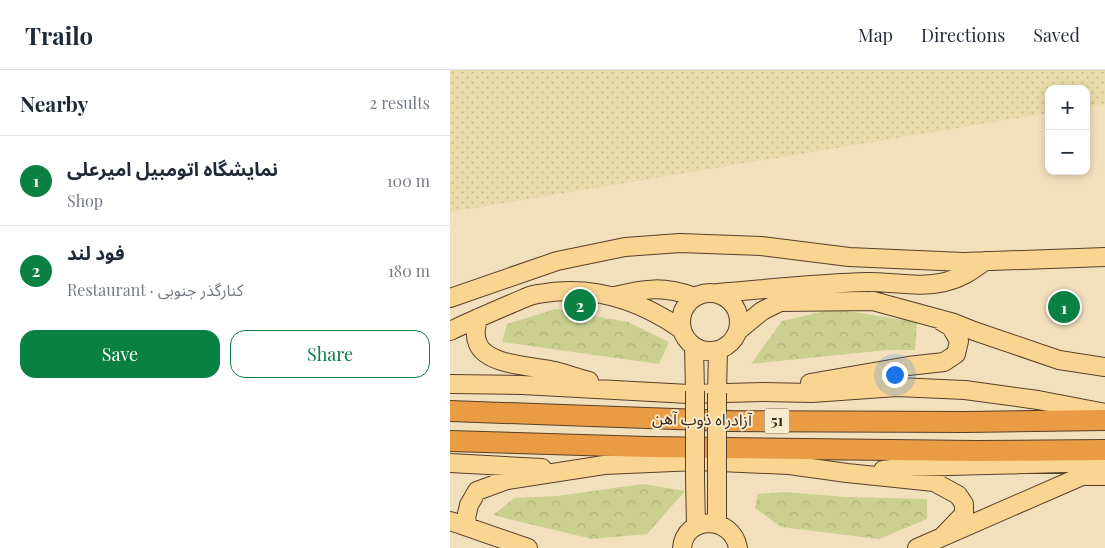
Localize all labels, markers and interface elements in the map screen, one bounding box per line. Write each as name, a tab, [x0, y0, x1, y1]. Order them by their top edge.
text: Trailo	[25, 19, 93, 51]
text: Map	[858, 23, 893, 47]
text: Directions	[921, 23, 1005, 47]
text: Saved	[1033, 23, 1080, 47]
map controls	[1045, 85, 1090, 175]
button: +	[1045, 85, 1090, 130]
text: Nearby	[20, 89, 89, 117]
text: 2 results	[370, 92, 430, 113]
button: −	[1045, 130, 1090, 175]
text: نمایشگاه اتومبیل امیرعلی	[67, 155, 278, 181]
text: 1	[33, 170, 39, 191]
text: 100 m	[387, 170, 430, 191]
text: Shop	[67, 190, 103, 211]
text: فود لند	[67, 239, 125, 265]
text: 2	[32, 260, 40, 281]
text: 180 m	[388, 260, 430, 281]
text: Restaurant · کنارگذر جنوبی	[67, 279, 243, 300]
pin: 2	[564, 286, 596, 324]
pin: 1	[1048, 288, 1080, 326]
button: Save	[20, 330, 220, 378]
button: Share	[230, 330, 430, 378]
your location	[882, 362, 908, 388]
street label: آزادراه ذوب آهن	[652, 407, 753, 430]
road number: 51	[764, 408, 790, 434]

